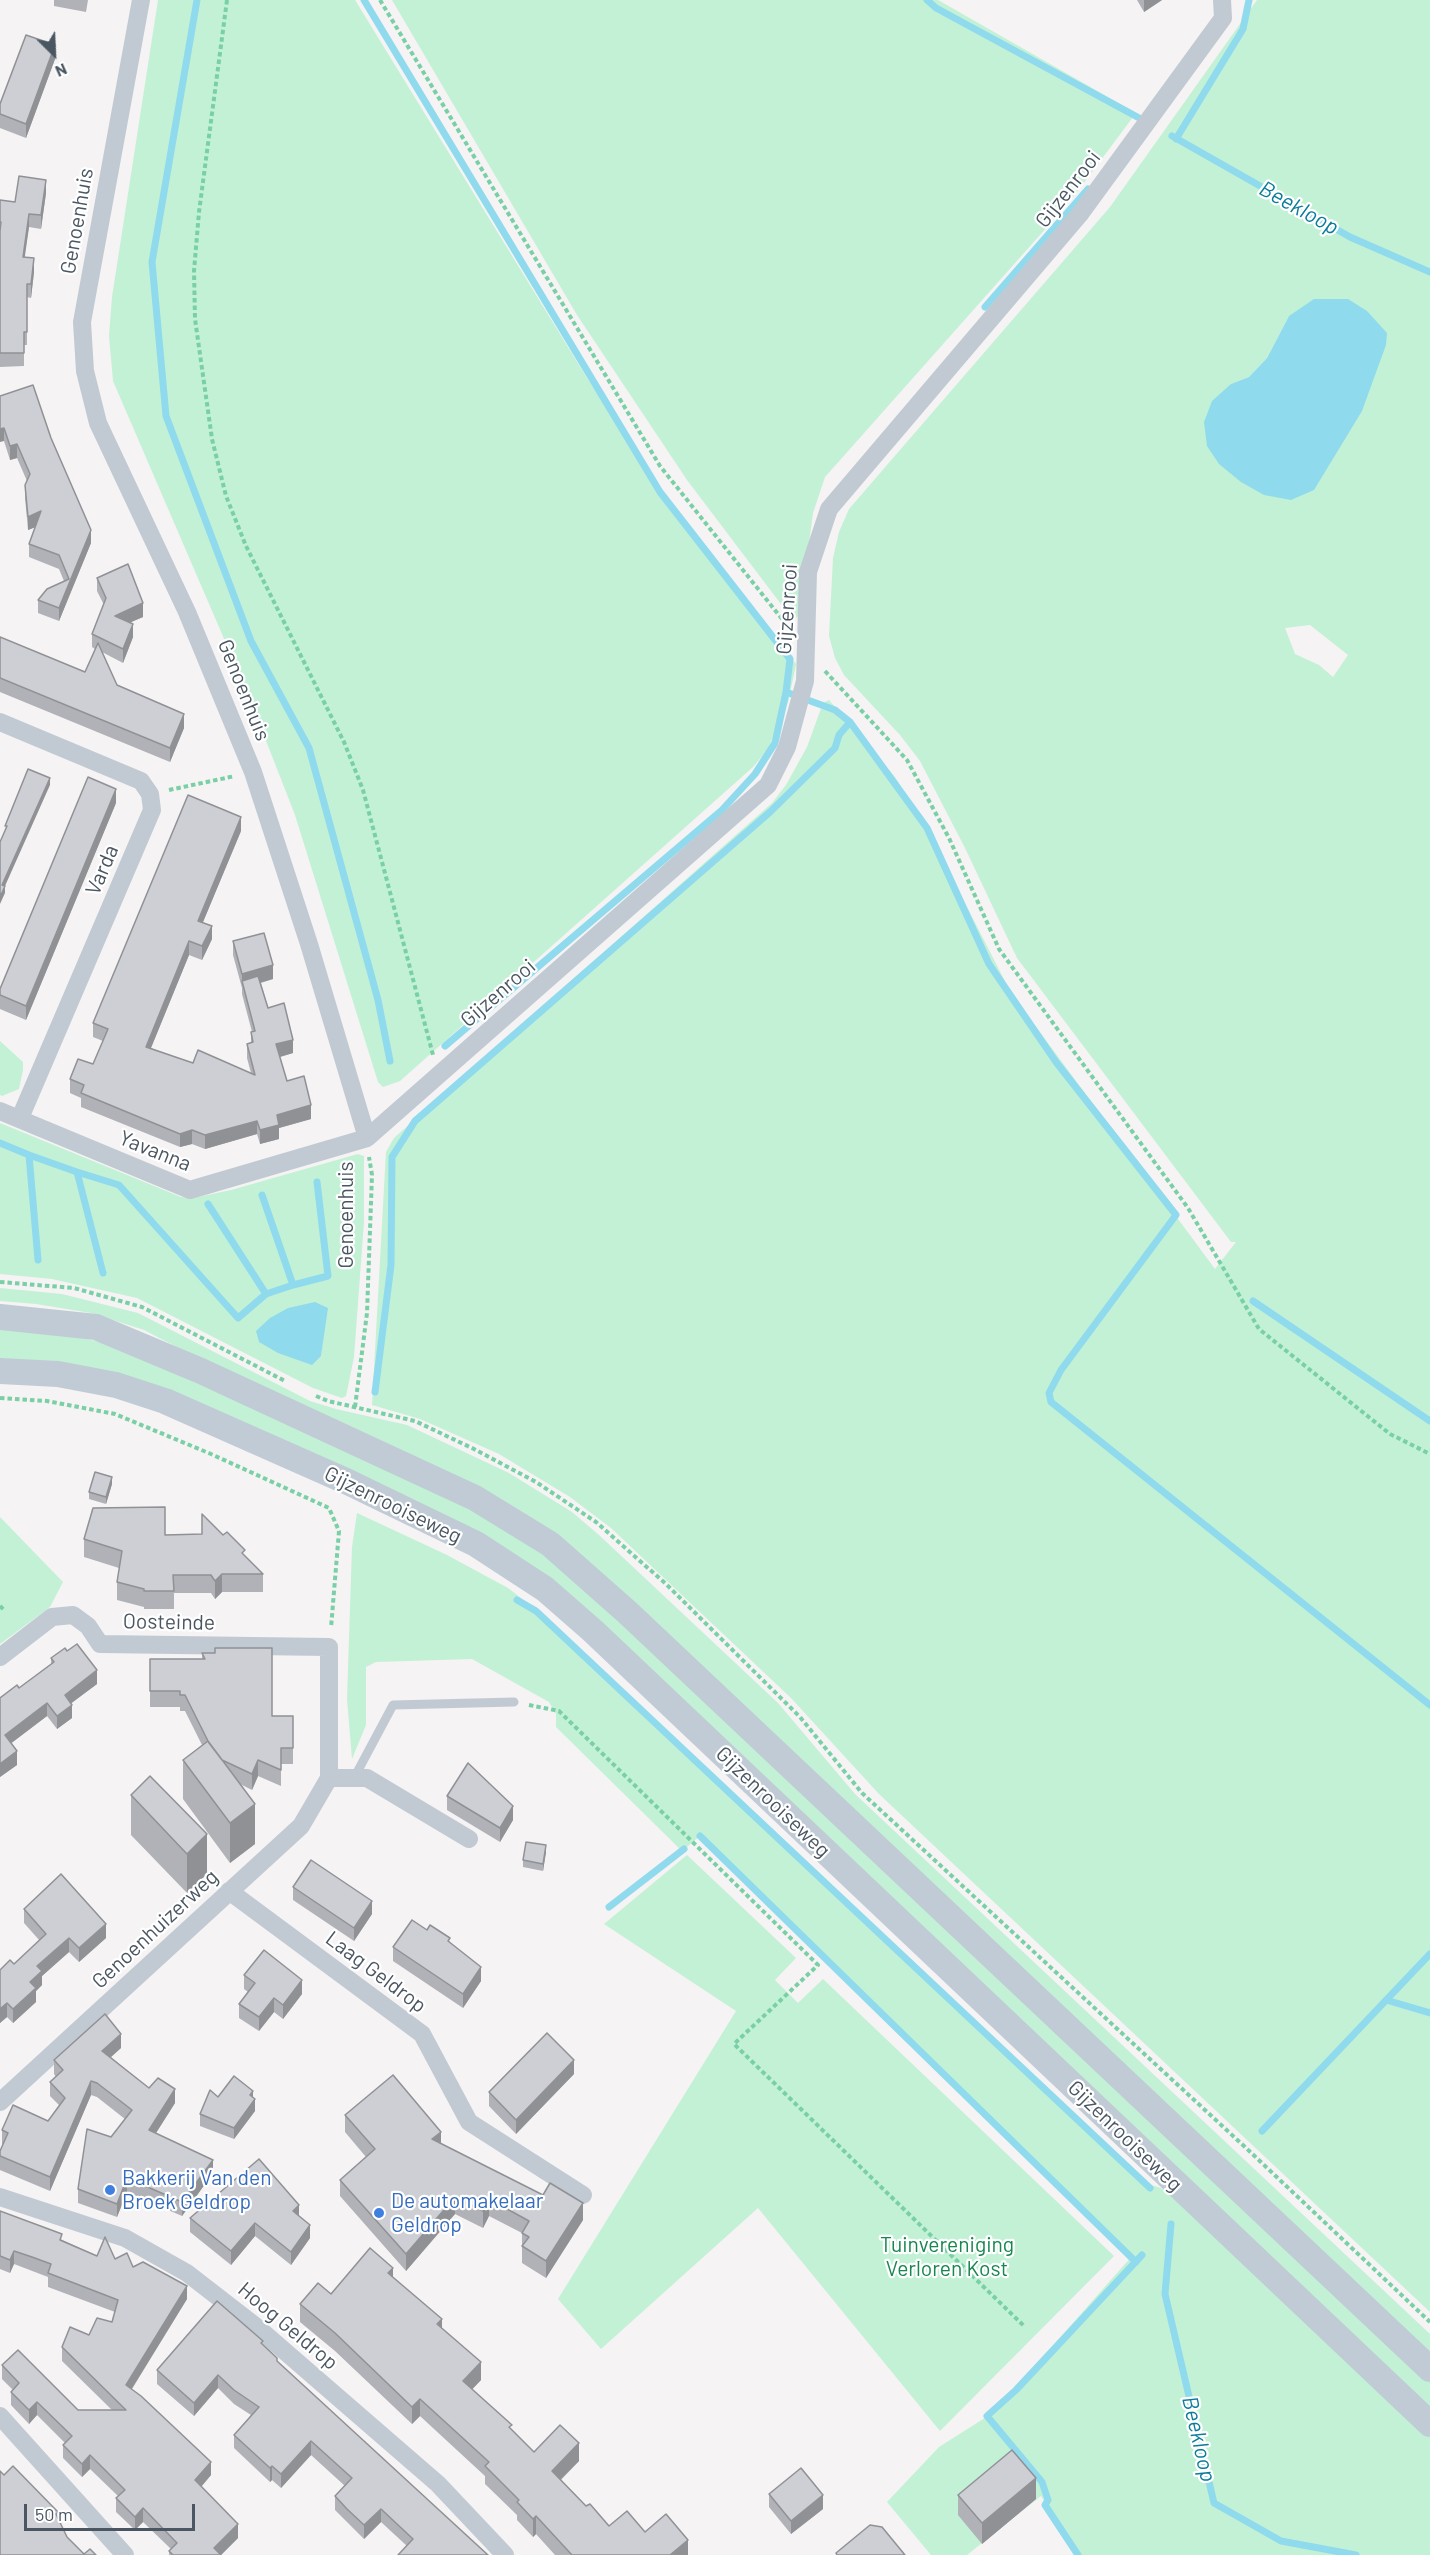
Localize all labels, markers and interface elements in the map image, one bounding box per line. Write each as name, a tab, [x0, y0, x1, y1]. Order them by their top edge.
north arrow	[24, 24, 84, 84]
text: N	[53, 60, 70, 82]
street label: Gijzenrooi	[1030, 145, 1106, 233]
street label: Genoenhuis	[55, 166, 99, 276]
water label: Beekloop	[1255, 175, 1343, 241]
street label: Gijzenrooi	[771, 563, 803, 655]
street label: Genoenhuis	[212, 636, 276, 744]
street label: Varda	[80, 841, 124, 899]
street label: Gijzenrooi	[455, 954, 541, 1032]
street label: Yavanna	[115, 1125, 195, 1177]
street label: Genoenhuis	[333, 1161, 359, 1269]
street label: Gijzenrooiseweg	[320, 1461, 466, 1549]
street label: Oosteinde	[123, 1609, 215, 1635]
street label: Gijzenrooiseweg	[711, 1741, 835, 1863]
street label: Genoenhuizerweg	[87, 1864, 223, 1994]
street label: Laag Geldrop	[321, 1926, 431, 2018]
street label: Gijzenrooiseweg	[1063, 2075, 1187, 2197]
place label: Bakkerij Van den Broek Geldrop	[122, 2165, 272, 2215]
marker: Bakkerij Van den Broek Geldrop	[103, 2183, 117, 2197]
place label: De automakelaar Geldrop	[391, 2188, 543, 2238]
marker: De automakelaar Geldrop	[372, 2206, 386, 2220]
park label: Tuinvereniging Verloren Kost	[880, 2232, 1014, 2282]
street label: Hoog Geldrop	[233, 2277, 343, 2375]
water label: Beekloop	[1176, 2394, 1222, 2484]
scale bar	[27, 2492, 198, 2530]
text: 50 m	[35, 2503, 73, 2525]

